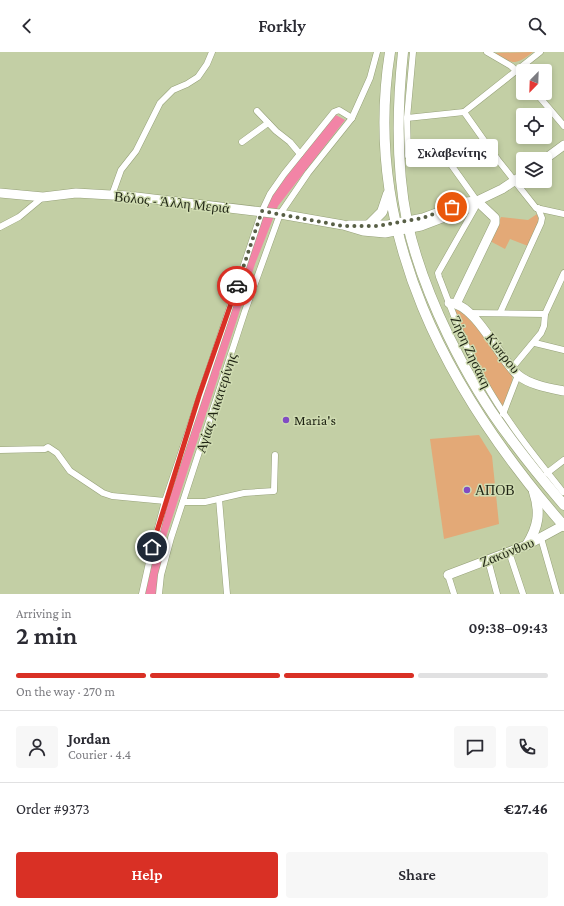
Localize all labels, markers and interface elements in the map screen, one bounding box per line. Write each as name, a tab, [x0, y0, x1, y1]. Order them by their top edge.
icon: back	[16, 15, 38, 37]
icon: search	[526, 15, 548, 37]
text: Forkly	[258, 16, 306, 36]
north arrow	[516, 64, 552, 100]
map controls	[516, 64, 552, 188]
button: locate	[516, 108, 552, 144]
callout: Σκλαβενίτης	[406, 139, 498, 167]
text: Σκλαβενίτης	[418, 145, 486, 160]
button: layers	[516, 152, 552, 188]
street label: Βόλος - Άλλη Μεριά	[114, 188, 231, 216]
pin	[435, 190, 469, 224]
icon: bag	[441, 196, 463, 218]
courier	[217, 266, 257, 306]
icon: car	[226, 275, 248, 297]
street label: Ζήση Ζησάκη	[447, 313, 495, 391]
street label: Κύπρου	[482, 330, 524, 376]
street label: Αγίας Αικατερίνης	[192, 351, 240, 455]
place label: Maria's	[294, 412, 336, 428]
marker: Maria's	[281, 415, 291, 425]
place label: ΑΠΟΒ	[475, 482, 515, 498]
marker: ΑΠΟΒ	[462, 485, 472, 495]
pin	[135, 530, 169, 564]
street label: Ζακύνθου	[478, 534, 536, 570]
icon: home	[141, 536, 163, 558]
text: Arriving in	[16, 606, 72, 621]
text: 09:38–09:43	[468, 620, 548, 636]
text: 2 min	[16, 621, 77, 650]
text: On the way · 270 m	[16, 684, 115, 699]
button: person	[16, 726, 58, 768]
button: chat	[454, 726, 496, 768]
button: phone	[506, 726, 548, 768]
text: Jordan	[68, 731, 110, 747]
text: Courier · 4.4	[68, 747, 131, 762]
text: Order #9373	[16, 801, 90, 817]
text: €27.46	[504, 801, 548, 817]
button: Help	[16, 852, 278, 898]
button: Share	[286, 852, 548, 898]

